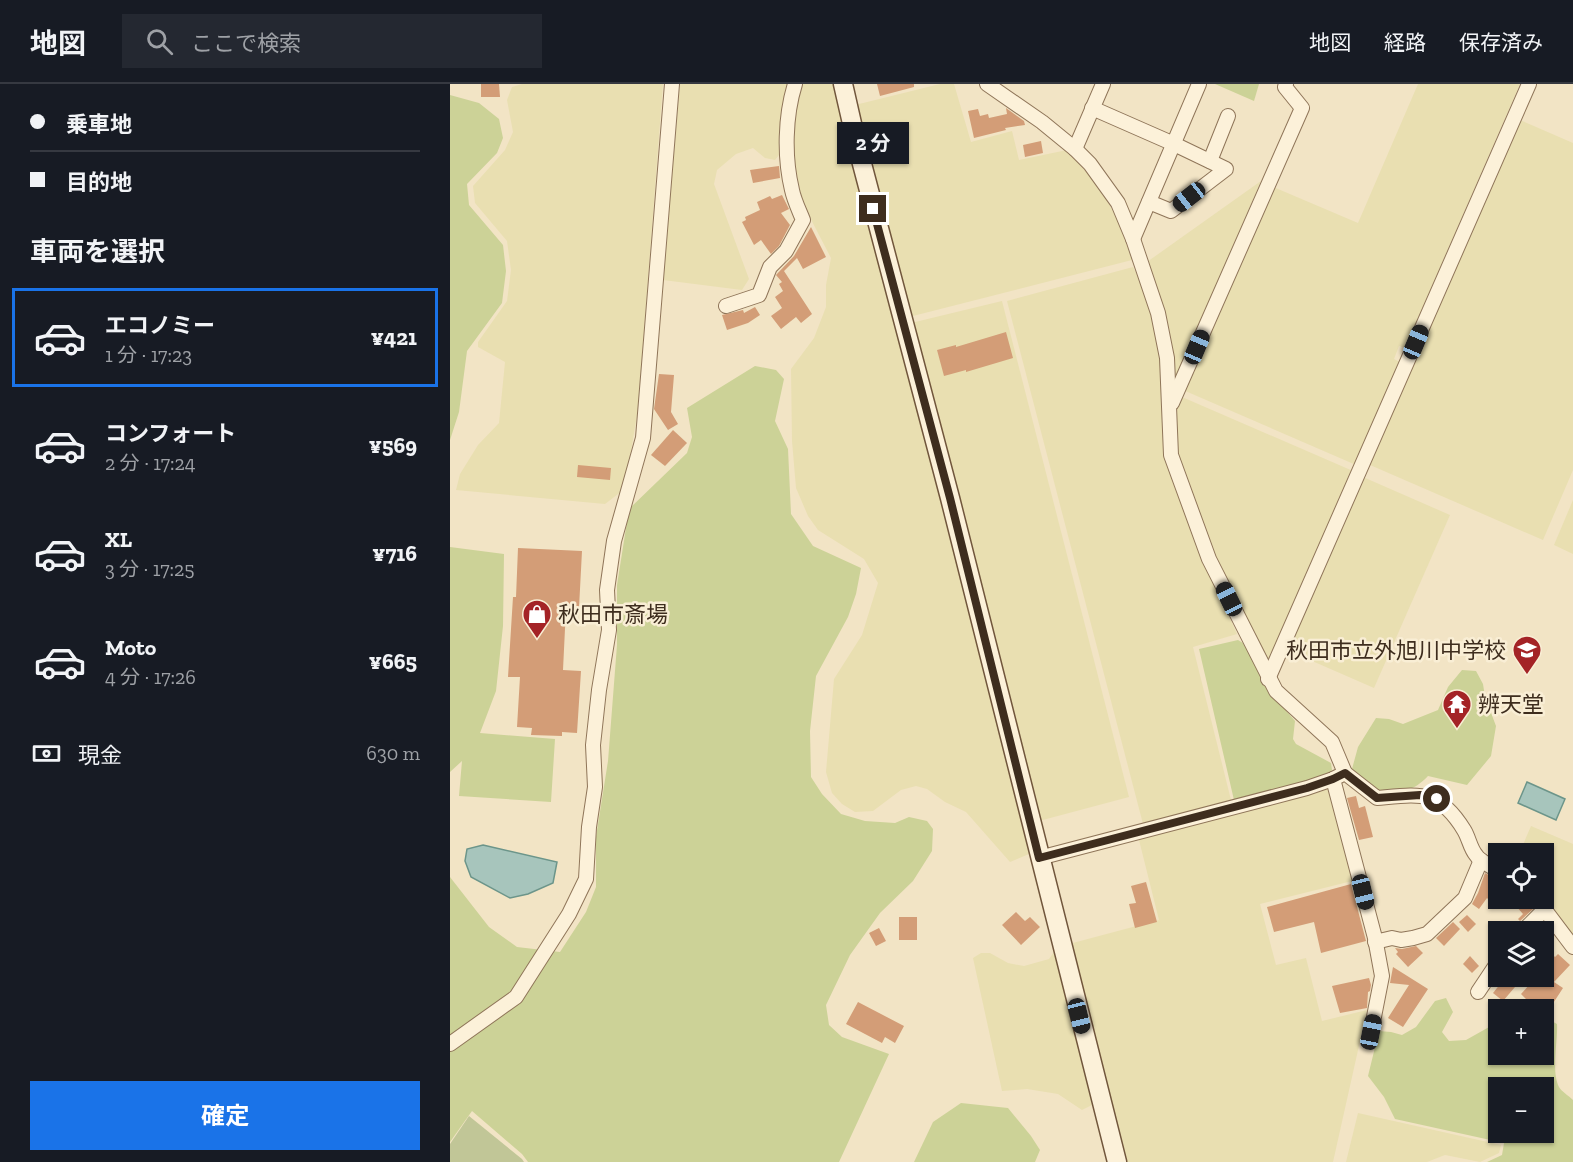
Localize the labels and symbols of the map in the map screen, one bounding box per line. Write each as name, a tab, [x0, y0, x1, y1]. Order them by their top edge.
callout: 2 分	[837, 122, 909, 164]
car	[1169, 179, 1209, 215]
route end	[859, 195, 886, 222]
car	[1401, 322, 1431, 362]
car	[1182, 327, 1212, 367]
car	[1213, 579, 1245, 619]
shop icon: 秋田市斎場	[521, 598, 553, 640]
place label: 秋田市斎場	[558, 601, 668, 628]
school or university icon: 秋田市立外旭川中学校	[1511, 634, 1543, 676]
place label: 秋田市立外旭川中学校	[1286, 637, 1506, 664]
temple icon: 辨天堂	[1441, 688, 1473, 730]
place label: 辨天堂	[1478, 691, 1544, 718]
route start	[1423, 785, 1450, 812]
car	[1350, 872, 1376, 912]
car	[1066, 996, 1092, 1036]
car	[1359, 1013, 1383, 1051]

